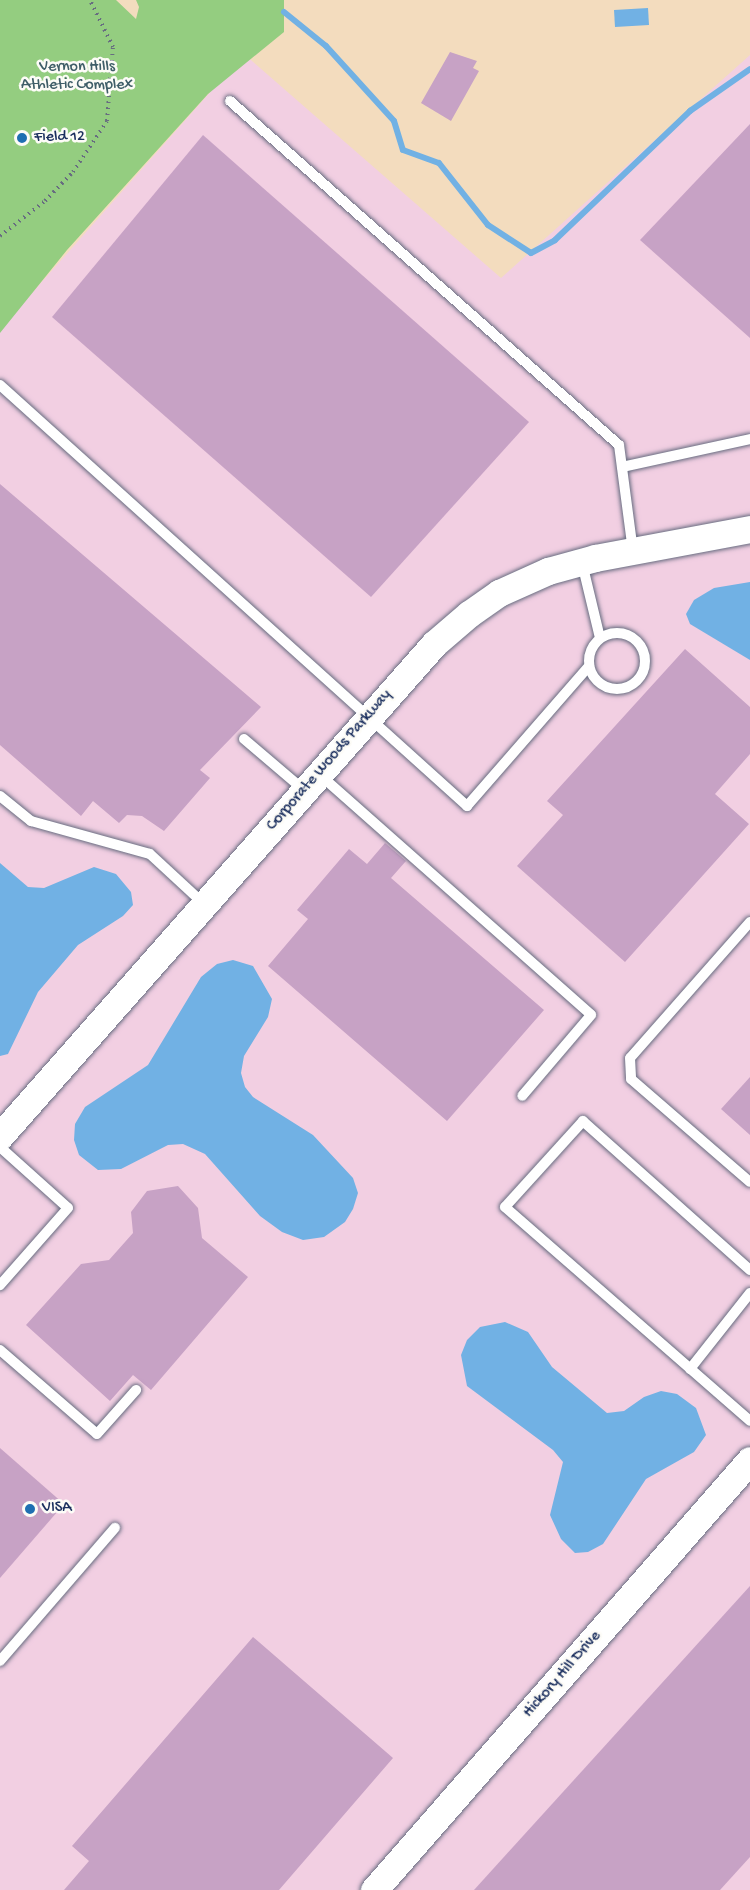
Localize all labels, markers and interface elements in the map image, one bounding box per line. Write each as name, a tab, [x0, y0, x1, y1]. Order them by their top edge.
park label: Vernon Hills Athletic Complex	[21, 58, 133, 96]
place label: Field 12	[34, 128, 85, 148]
marker: Field 12	[15, 131, 29, 145]
street label: Corporate Woods Parkway	[263, 686, 397, 836]
place label: VISA	[42, 1499, 72, 1519]
marker: VISA	[23, 1502, 37, 1516]
street label: Hickory Hill Drive	[520, 1628, 606, 1722]

